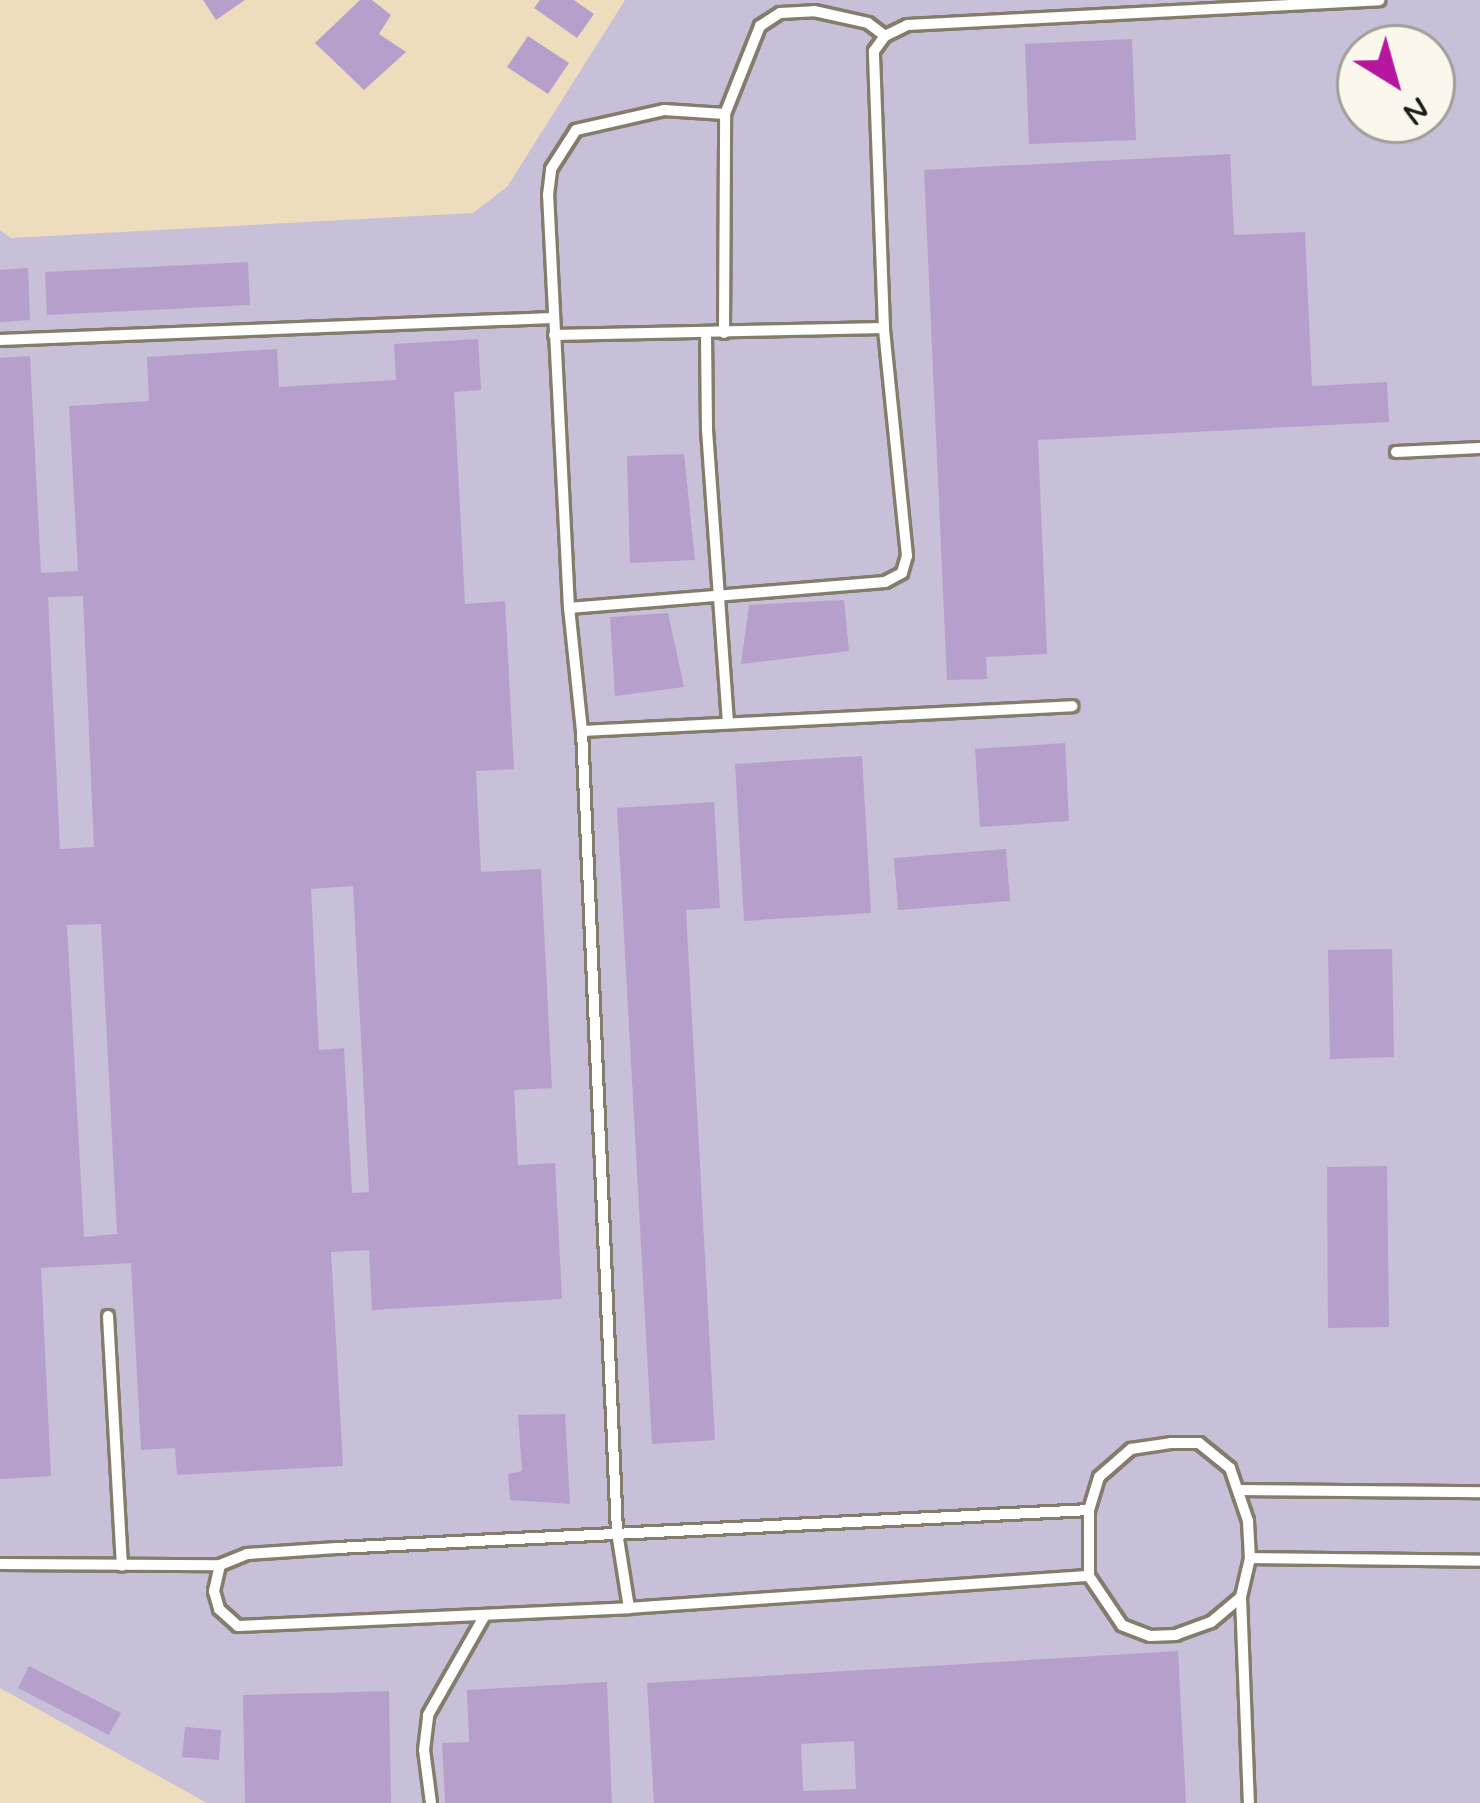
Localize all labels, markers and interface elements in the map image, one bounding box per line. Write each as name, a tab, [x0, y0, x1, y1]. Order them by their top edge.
north arrow	[1336, 24, 1456, 144]
text: N	[1394, 86, 1438, 135]

